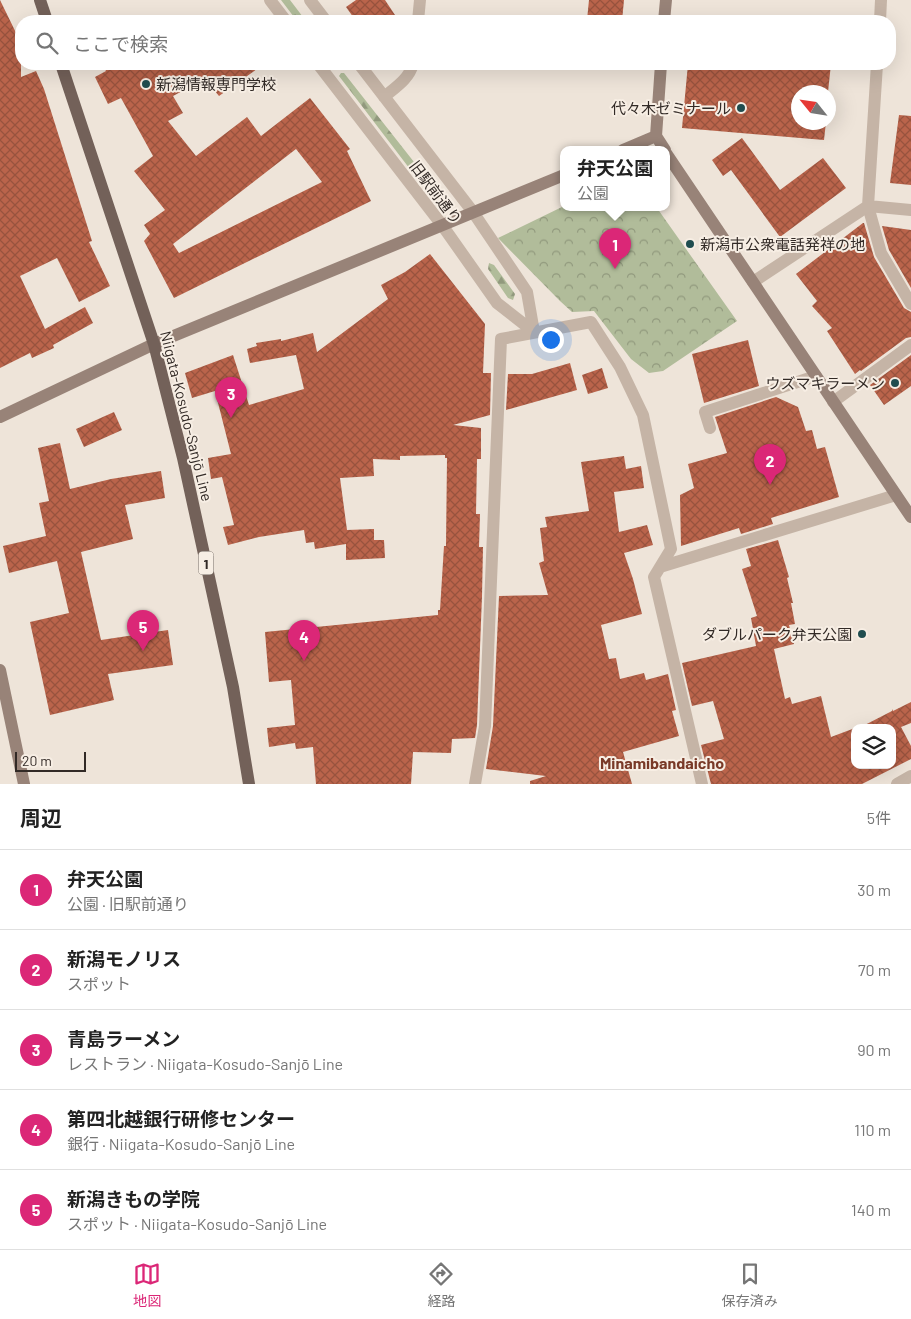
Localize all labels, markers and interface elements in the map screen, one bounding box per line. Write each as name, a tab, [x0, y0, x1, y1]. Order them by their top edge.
search box	[15, 15, 896, 70]
icon: search	[33, 29, 61, 57]
text: ここで検索	[73, 32, 168, 55]
place label: 新潟情報専門学校	[156, 75, 276, 93]
marker: 新潟情報専門学校	[140, 78, 152, 90]
north arrow	[791, 85, 836, 130]
place label: 代々木ゼミナール	[611, 99, 731, 117]
marker: 代々木ゼミナール	[735, 102, 747, 114]
popup	[560, 146, 670, 211]
text: 弁天公園	[577, 156, 653, 179]
street label: 旧駅前通り	[406, 157, 466, 227]
text: 公園	[577, 183, 609, 202]
pin: 1	[599, 228, 631, 269]
place label: 新潟市公衆電話発祥の地	[700, 235, 865, 253]
marker: 新潟市公衆電話発祥の地	[684, 238, 696, 250]
your location	[538, 327, 564, 353]
street label: Niigata-Kosudo-Sanjō Line	[157, 329, 217, 503]
place label: ウズマキラーメン	[766, 374, 885, 392]
pin: 3	[215, 377, 247, 418]
marker: ウズマキラーメン	[889, 377, 901, 389]
pin: 2	[754, 444, 786, 485]
road number: 1	[198, 552, 214, 574]
pin: 5	[127, 610, 159, 651]
pin: 4	[288, 620, 320, 661]
place label: ダブルパーク弁天公園	[702, 625, 852, 643]
marker: ダブルパーク弁天公園	[856, 628, 868, 640]
map controls	[851, 724, 896, 769]
button: layers	[851, 724, 896, 769]
scale bar	[15, 749, 86, 772]
text: 20 m	[22, 752, 52, 769]
district label: Minamibandaicho	[600, 753, 724, 772]
text: 周辺	[20, 805, 62, 830]
text: 5件	[867, 808, 891, 827]
text: 弁天公園	[67, 867, 143, 890]
text: 1	[33, 880, 39, 899]
text: 30 m	[857, 880, 891, 899]
text: 公園 · 旧駅前通り	[67, 894, 189, 913]
text: 新潟モノリス	[67, 947, 181, 970]
text: 2	[32, 960, 40, 979]
text: 70 m	[858, 960, 891, 979]
text: スポット	[67, 974, 131, 993]
text: 青島ラーメン	[67, 1027, 180, 1050]
text: 3	[32, 1040, 40, 1059]
text: 90 m	[857, 1040, 891, 1059]
text: レストラン · Niigata-Kosudo-Sanjō Line	[67, 1054, 343, 1073]
text: 第四北越銀行研修センター	[67, 1107, 295, 1130]
text: 4	[31, 1120, 41, 1139]
text: 110 m	[854, 1120, 891, 1139]
text: 銀行 · Niigata-Kosudo-Sanjō Line	[67, 1134, 295, 1153]
text: 新潟きもの学院	[67, 1187, 200, 1210]
text: 5	[32, 1200, 40, 1219]
text: 140 m	[851, 1200, 891, 1219]
text: スポット · Niigata-Kosudo-Sanjō Line	[67, 1214, 327, 1233]
tab: 地図	[133, 1260, 161, 1310]
tab: 経路	[427, 1260, 455, 1310]
tab: 保存済み	[722, 1260, 778, 1310]

